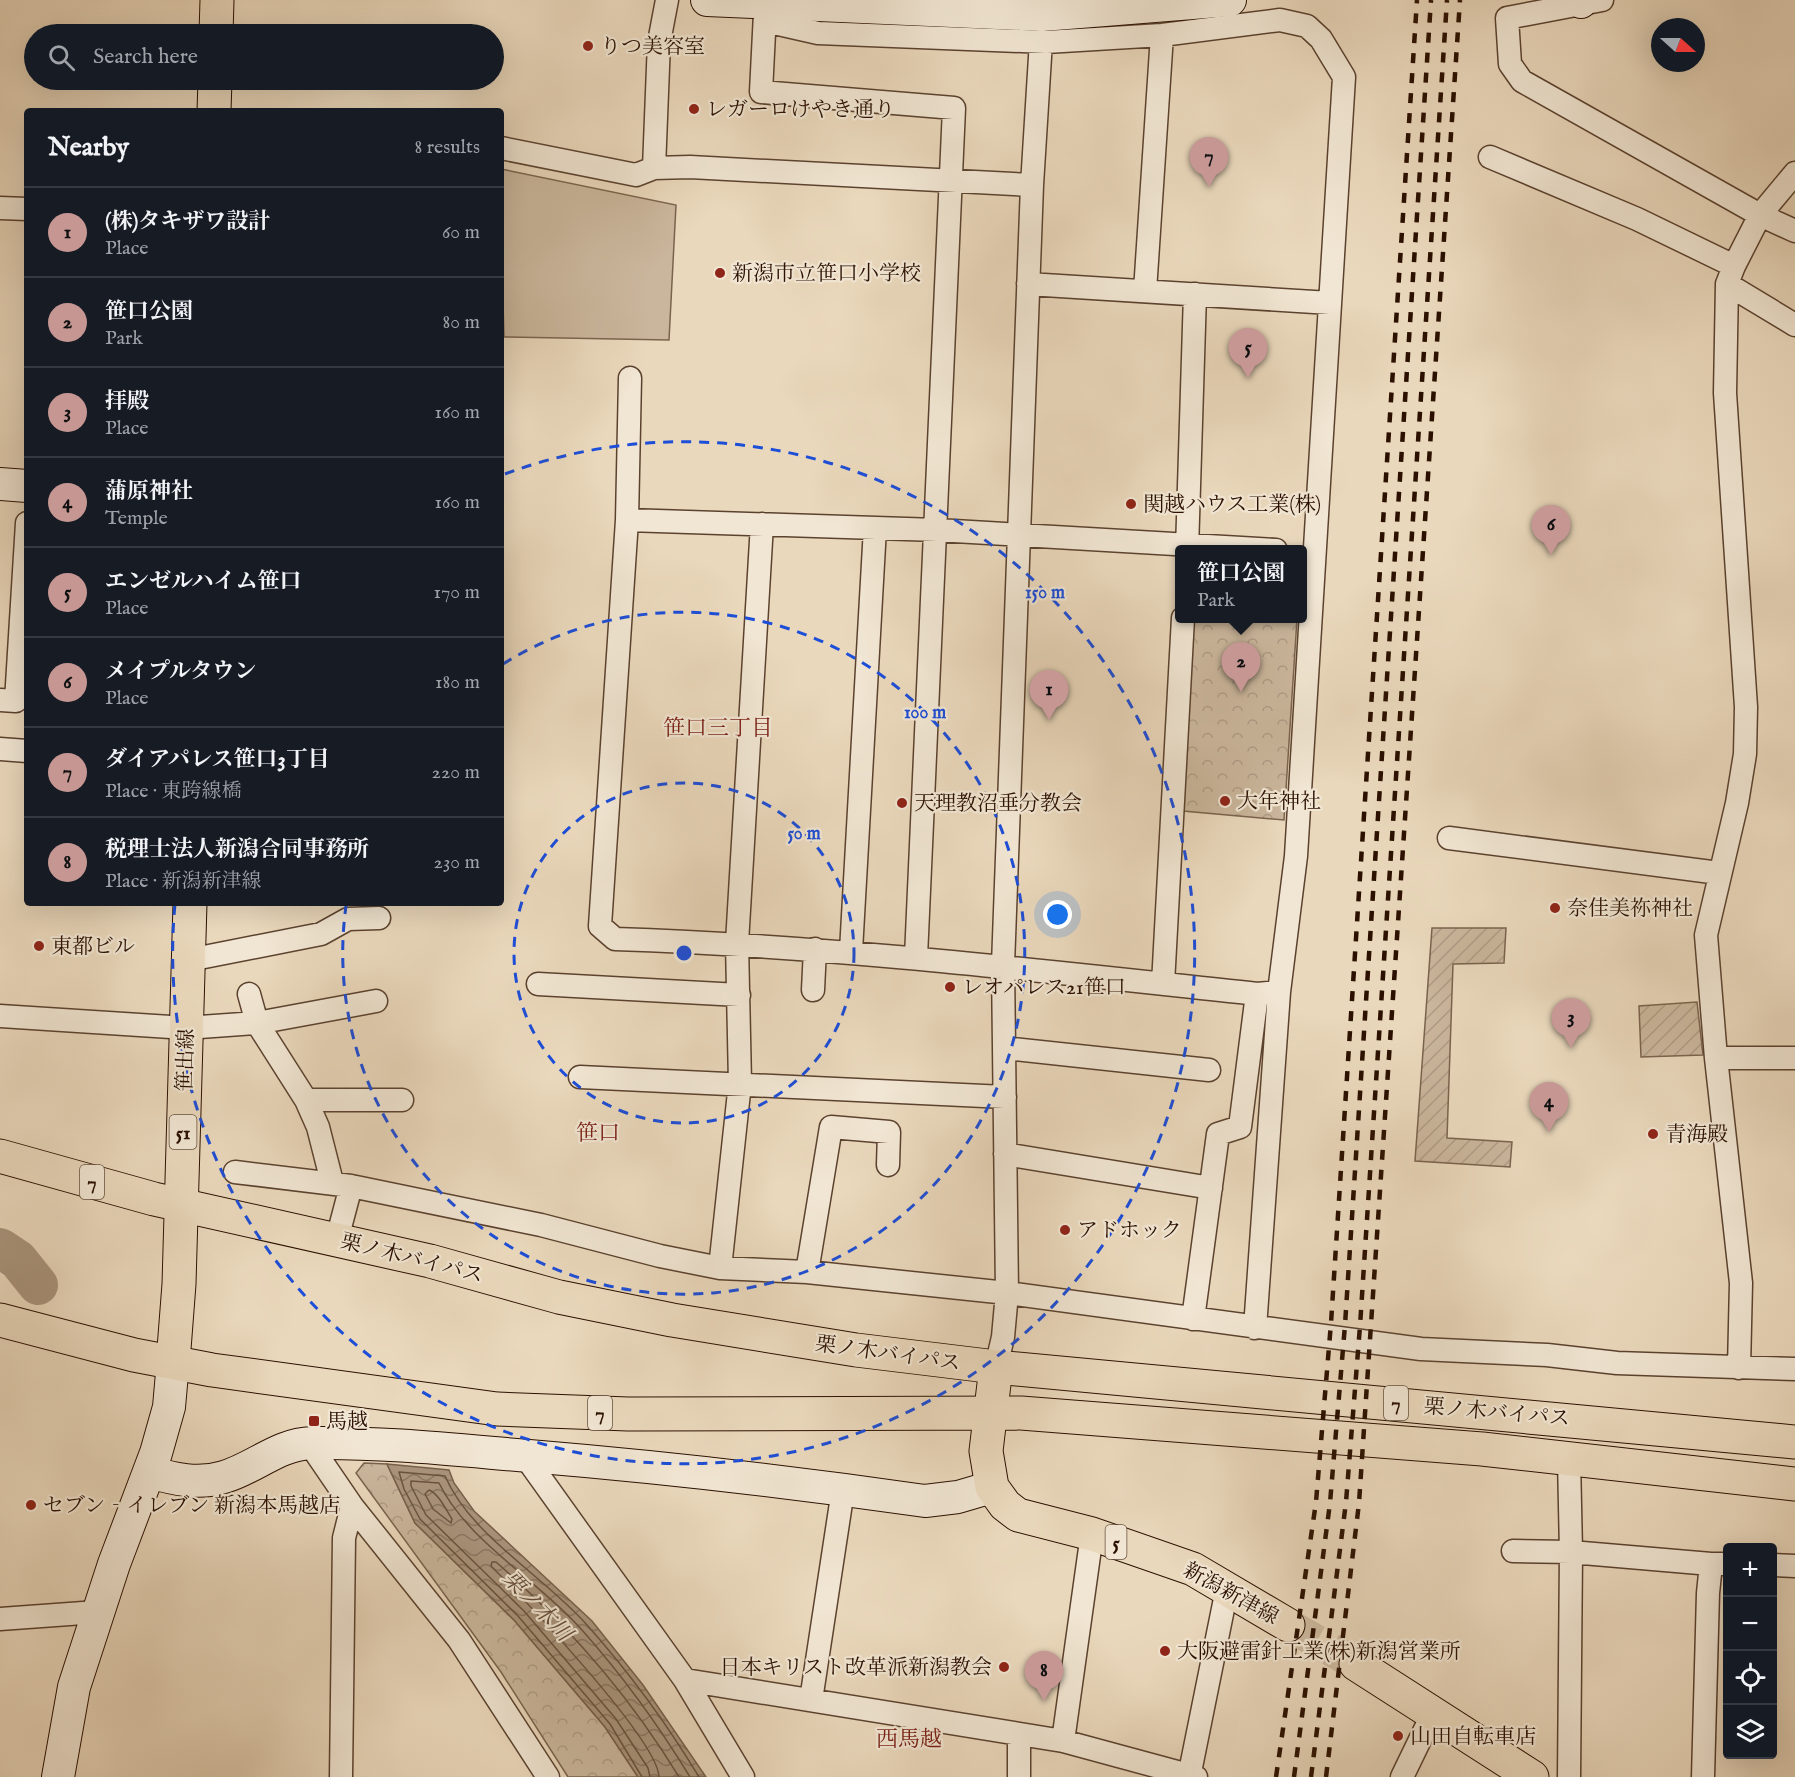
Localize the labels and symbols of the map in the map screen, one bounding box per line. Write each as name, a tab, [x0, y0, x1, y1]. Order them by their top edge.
north arrow	[1651, 18, 1705, 72]
place label: りつ美容室	[600, 34, 705, 61]
marker: りつ美容室	[581, 39, 595, 53]
place label: レガーロけやき通り	[706, 97, 895, 124]
marker: レガーロけやき通り	[687, 102, 701, 116]
pin: 7	[1190, 138, 1228, 187]
place label: 新潟市立笹口小学校	[732, 261, 921, 288]
marker: 新潟市立笹口小学校	[713, 266, 727, 280]
pin: 5	[1228, 328, 1268, 378]
place label: 関越ハウス工業(株)	[1143, 492, 1321, 519]
marker: 関越ハウス工業(株)	[1124, 497, 1138, 511]
pin: 6	[1532, 506, 1570, 555]
text: 150 m	[1025, 582, 1065, 605]
pin: 2	[1222, 642, 1260, 692]
pin: 1	[1030, 670, 1068, 720]
text: 100 m	[904, 702, 946, 725]
district label: 笹口三丁目	[663, 715, 773, 743]
place label: 大年神社	[1237, 789, 1321, 816]
place label: 天理教沼垂分教会	[914, 791, 1082, 818]
marker: 大年神社	[1218, 794, 1232, 808]
marker: 天理教沼垂分教会	[895, 796, 909, 810]
text: 50 m	[787, 823, 821, 846]
place label: 奈佳美祢神社	[1567, 896, 1693, 923]
your location	[1043, 900, 1072, 929]
marker: 奈佳美祢神社	[1548, 901, 1562, 915]
place label: 東都ビル	[51, 934, 135, 961]
marker: 東都ビル	[32, 939, 46, 953]
centre of rings	[674, 943, 694, 963]
place label: レオパレス21笹口	[962, 975, 1126, 1002]
marker: レオパレス21笹口	[943, 980, 957, 994]
pin: 3	[1552, 998, 1590, 1048]
street label: 笹出線	[172, 1028, 201, 1092]
pin: 4	[1530, 1082, 1568, 1132]
road number: 51	[170, 1115, 196, 1149]
district label: 笹口	[576, 1120, 620, 1148]
place label: 青海殿	[1665, 1122, 1728, 1149]
marker: 青海殿	[1646, 1127, 1660, 1141]
road number: 7	[80, 1165, 104, 1199]
place label: アドホック	[1077, 1218, 1182, 1245]
marker: アドホック	[1058, 1223, 1072, 1237]
street label: 栗ノ木バイパス	[337, 1229, 486, 1290]
street label: 栗ノ木バイパス	[813, 1331, 962, 1378]
road number: 7	[1384, 1386, 1408, 1420]
street label: 栗ノ木バイパス	[1423, 1394, 1571, 1433]
road number: 7	[588, 1396, 612, 1430]
place label: 馬越	[326, 1409, 368, 1436]
marker: 馬越	[307, 1414, 321, 1428]
place label: セブン‐イレブン 新潟本馬越店	[43, 1493, 340, 1520]
marker: セブン‐イレブン 新潟本馬越店	[24, 1498, 38, 1512]
road number: 5	[1106, 1525, 1126, 1559]
street label: 新潟新津線	[1178, 1557, 1283, 1632]
water label: 栗ノ木川	[496, 1565, 579, 1649]
place label: 大阪避雷針工業(株)新潟営業所	[1177, 1639, 1461, 1666]
marker: 大阪避雷針工業(株)新潟営業所	[1158, 1644, 1172, 1658]
pin: 8	[1024, 1652, 1064, 1701]
place label: 日本キリスト改革派新潟教会	[719, 1655, 992, 1682]
marker: 日本キリスト改革派新潟教会	[997, 1660, 1011, 1674]
place label: 山田自転車店	[1410, 1724, 1536, 1751]
district label: 西馬越	[876, 1726, 942, 1754]
marker: 山田自転車店	[1391, 1729, 1405, 1743]

